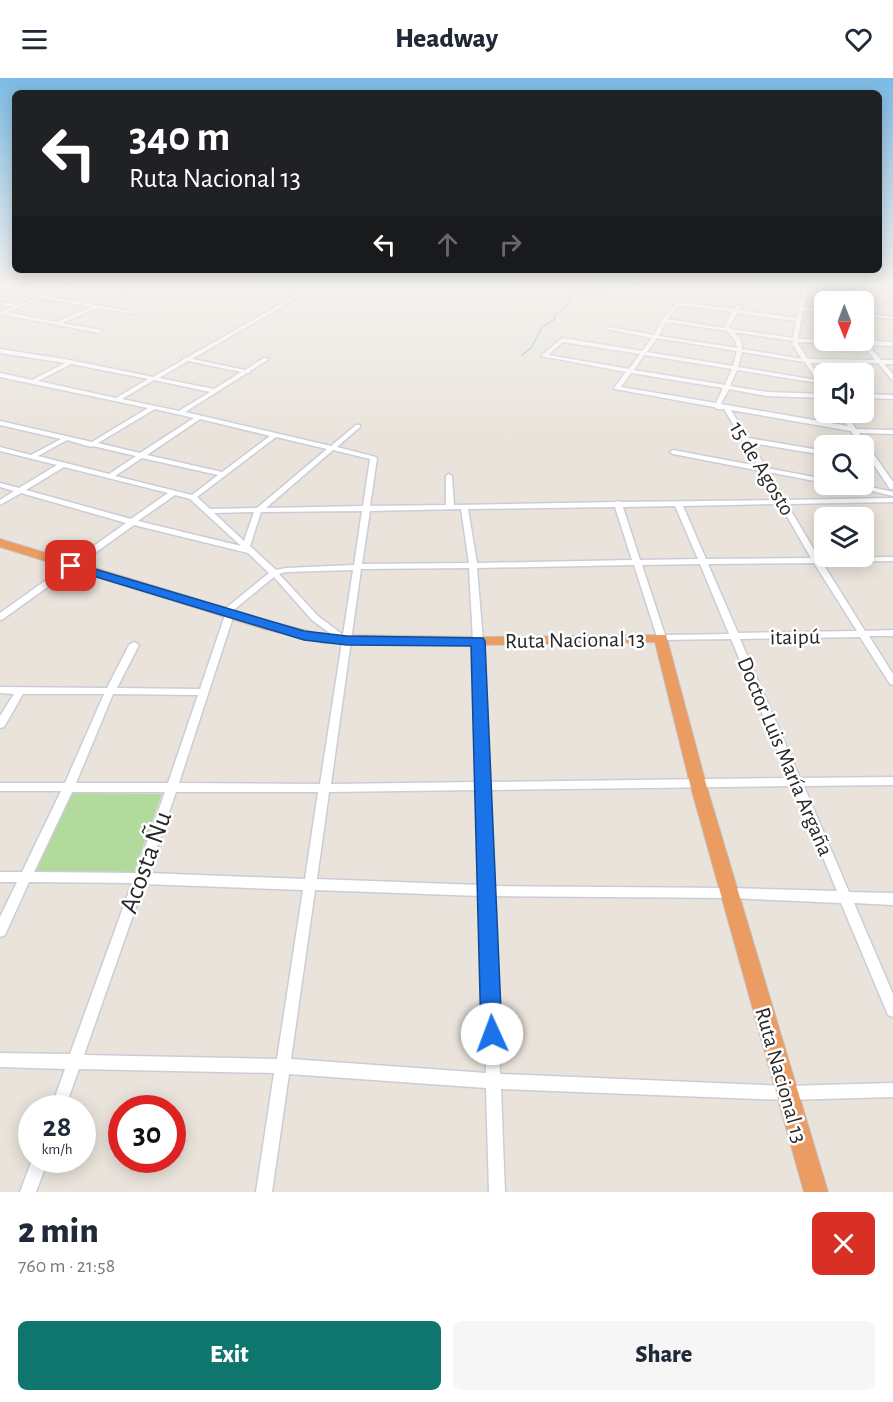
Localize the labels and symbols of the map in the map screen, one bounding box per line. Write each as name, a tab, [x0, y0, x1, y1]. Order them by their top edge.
north arrow	[814, 291, 874, 351]
street label: 15 de Agosto	[726, 418, 799, 519]
pin	[45, 540, 96, 591]
street label: itaipú	[770, 626, 820, 648]
street label: Ruta Nacional 13	[505, 628, 645, 652]
street label: Doctor Luis María Argaña	[733, 654, 837, 859]
street label: Acosta Ñu	[113, 807, 176, 917]
position arrow	[460, 1002, 524, 1066]
street label: Ruta Nacional 13	[751, 1005, 811, 1146]
speed limit sign: 30	[108, 1095, 186, 1173]

